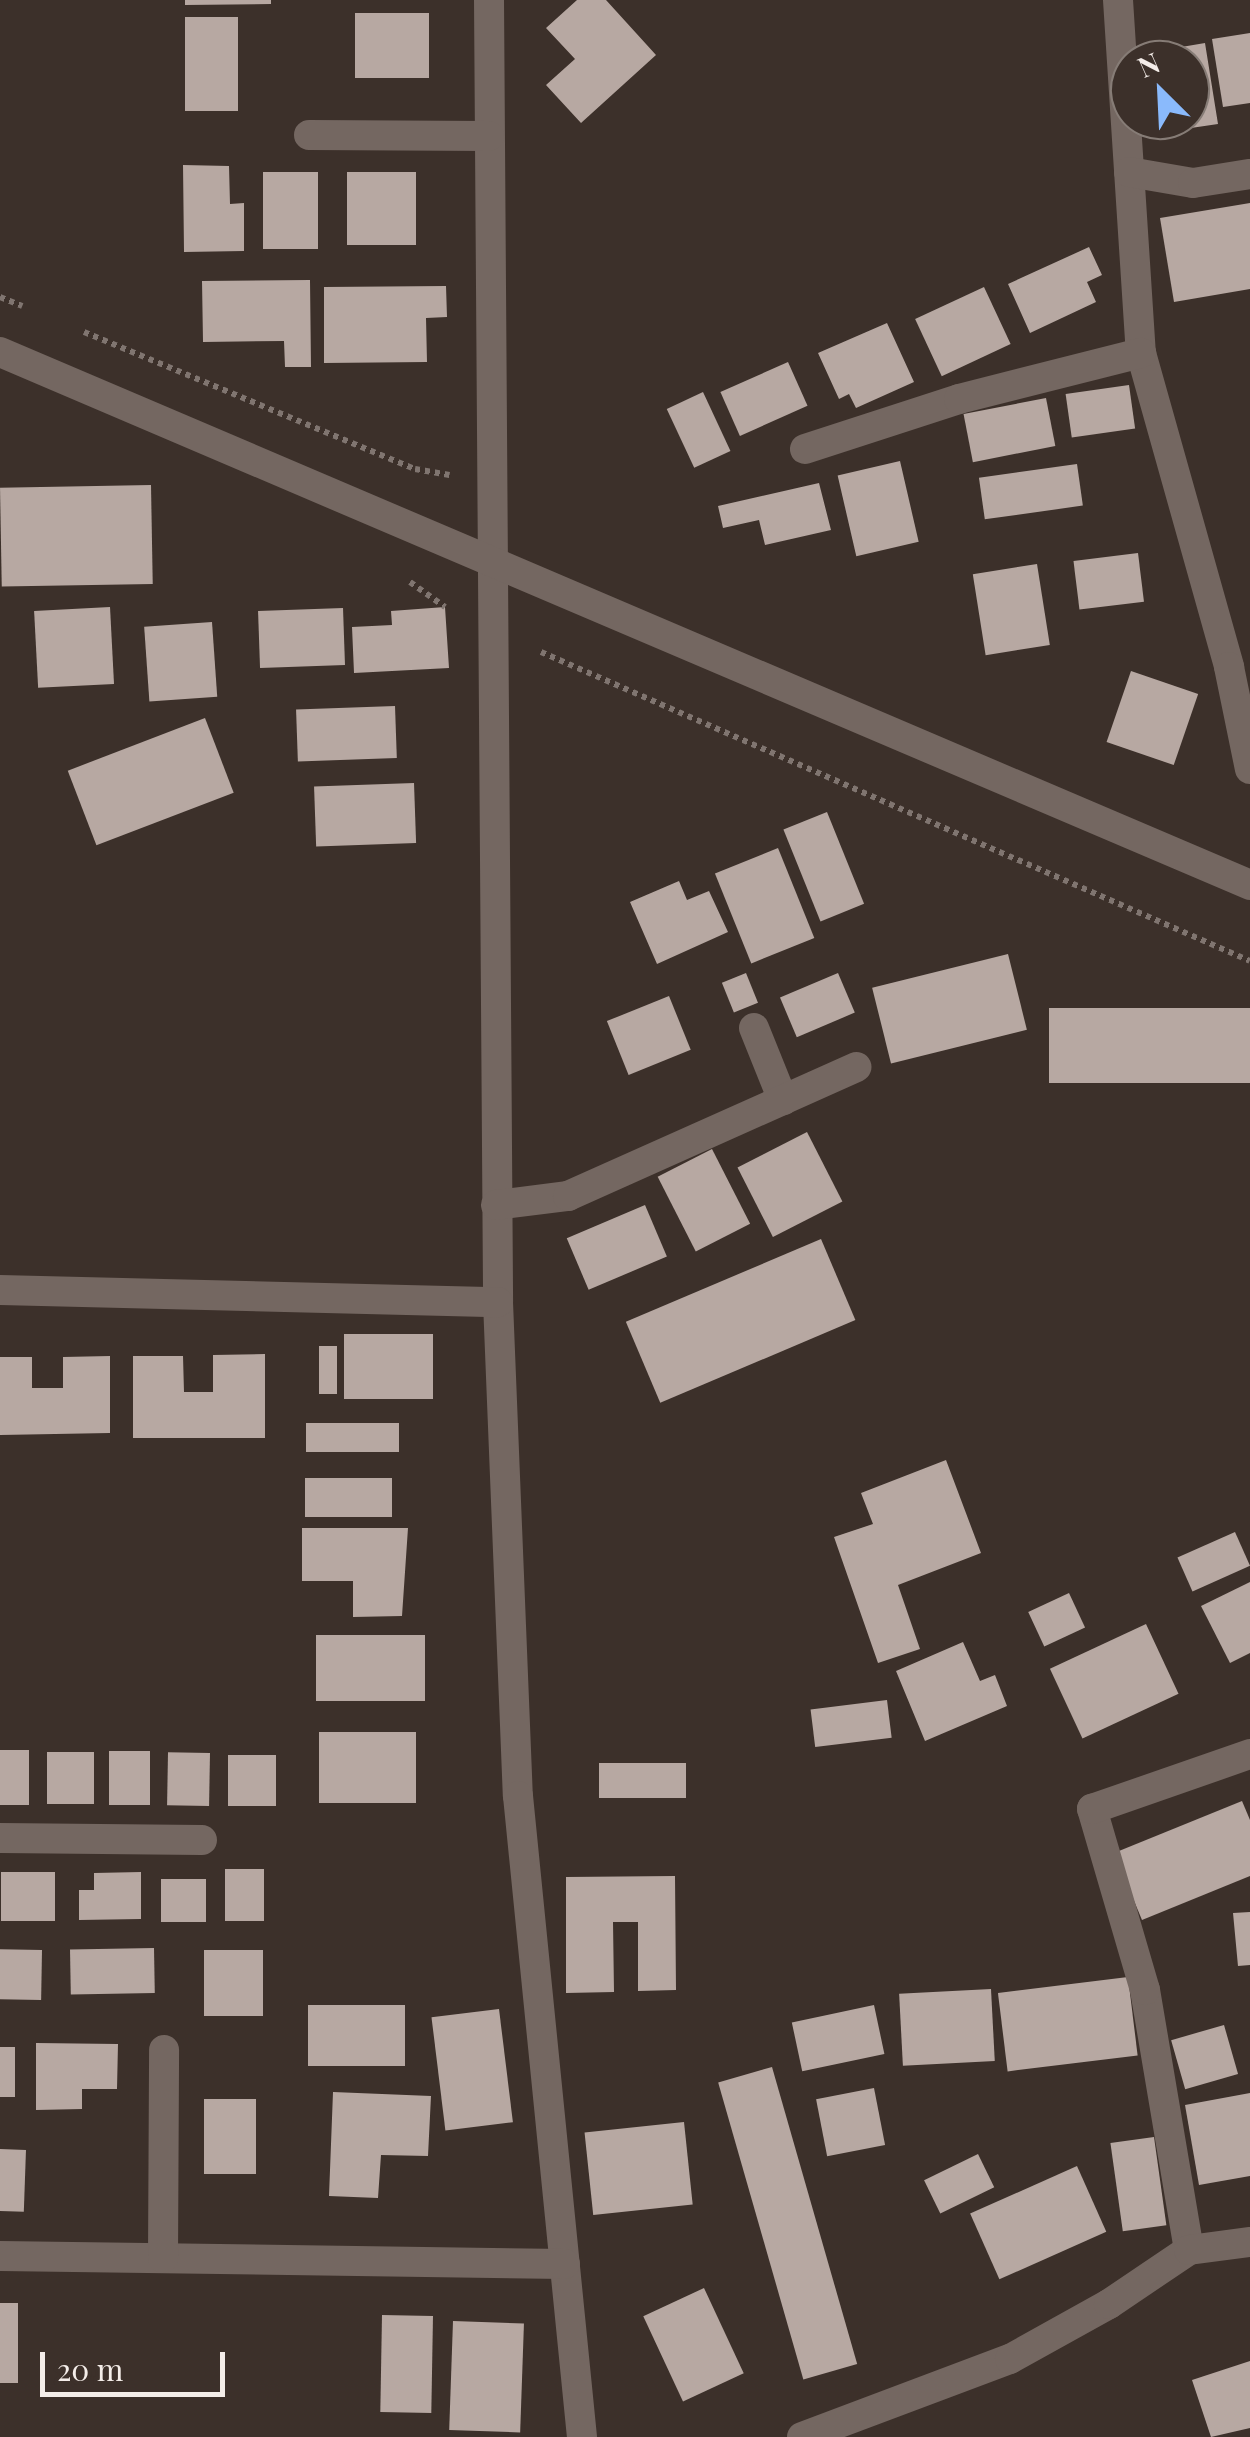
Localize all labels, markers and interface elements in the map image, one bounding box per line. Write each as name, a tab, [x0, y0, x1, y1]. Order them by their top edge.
north arrow	[1110, 40, 1210, 140]
text: N	[1132, 43, 1165, 85]
scale bar	[45, 2332, 230, 2394]
text: 20 m	[57, 2349, 123, 2389]

